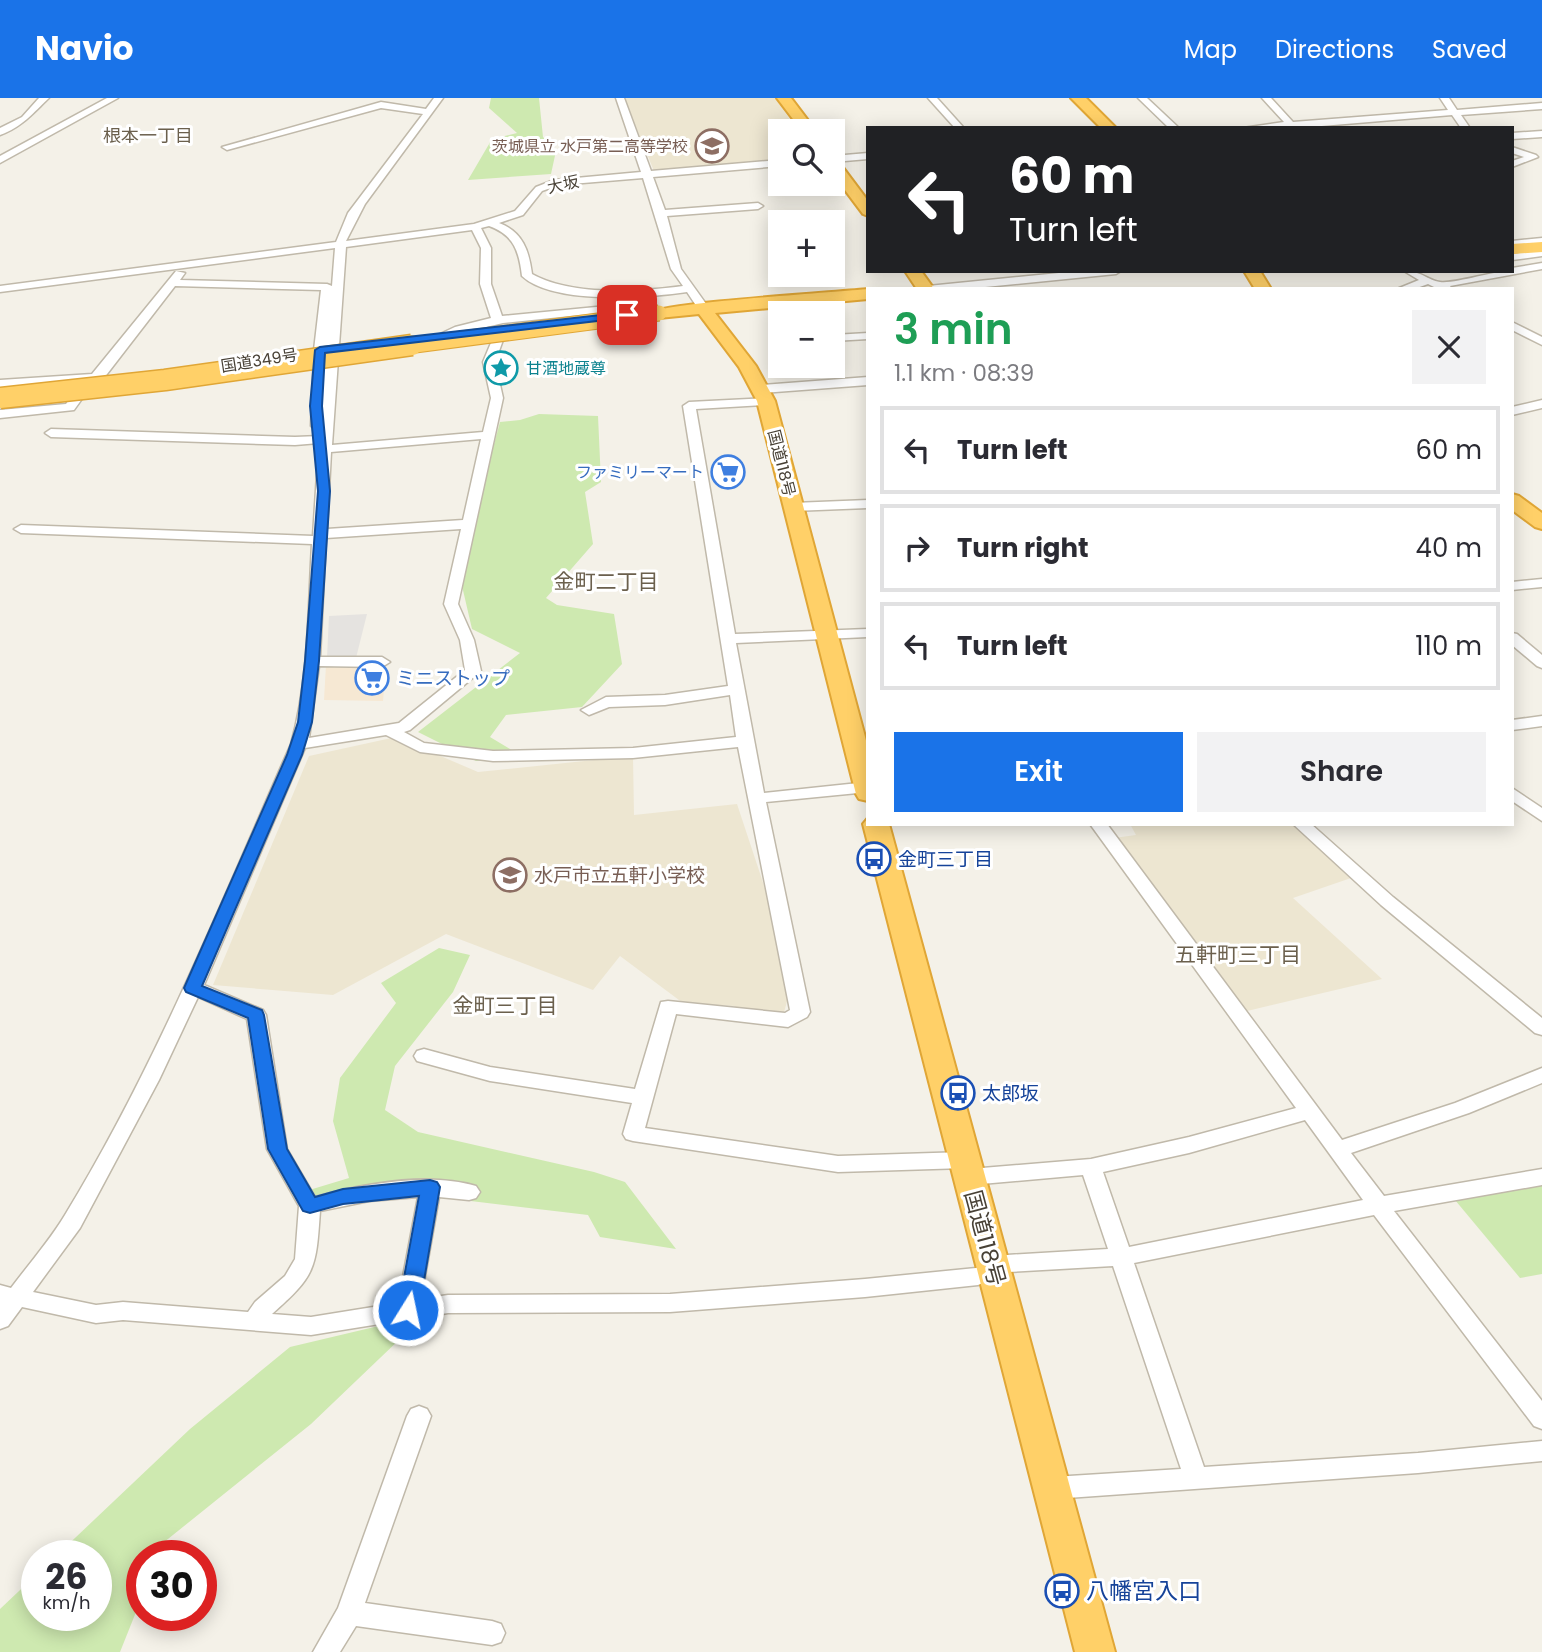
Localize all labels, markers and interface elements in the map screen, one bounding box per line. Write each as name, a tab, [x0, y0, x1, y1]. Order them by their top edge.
text: Navio	[35, 25, 134, 72]
text: Map	[1184, 33, 1237, 66]
text: Directions	[1275, 33, 1394, 66]
text: Saved	[1432, 33, 1507, 66]
map controls	[768, 119, 845, 378]
button: search	[768, 119, 845, 196]
district label: 根本一丁目	[103, 123, 193, 148]
school or university icon: 茨城県立 水戸第二高等学校	[693, 127, 731, 165]
place label: 茨城県立 水戸第二高等学校	[492, 135, 688, 158]
text: 60 m	[1009, 142, 1134, 210]
icon: left	[894, 154, 985, 245]
street label: 大坂	[545, 170, 581, 199]
text: Turn left	[1009, 207, 1138, 252]
button: +	[768, 210, 845, 287]
pin	[597, 285, 657, 345]
icon: arrive	[608, 296, 646, 334]
text: 3 min	[894, 300, 1013, 359]
button: −	[768, 301, 845, 378]
button: close	[1412, 310, 1486, 384]
street label: 国道349号	[219, 343, 299, 378]
place icon: 甘酒地蔵尊	[482, 349, 520, 387]
place label: 甘酒地蔵尊	[526, 357, 606, 380]
text: 1.1 km · 08:39	[894, 357, 1034, 389]
street label: 国道118号	[762, 427, 801, 499]
icon: left	[898, 431, 936, 469]
text: Turn left	[957, 432, 1068, 468]
text: 60 m	[1415, 432, 1482, 468]
supermarket icon: ファミリーマート	[709, 453, 747, 491]
place label: ファミリーマート	[576, 461, 704, 484]
icon: right	[898, 529, 936, 567]
text: Turn right	[957, 530, 1089, 566]
text: 40 m	[1416, 530, 1482, 566]
district label: 金町二丁目	[554, 567, 659, 596]
icon: left	[898, 627, 936, 665]
text: Turn left	[957, 628, 1068, 664]
text: 110 m	[1415, 628, 1482, 664]
supermarket icon: ミニストップ	[353, 659, 391, 697]
place label: ミニストップ	[396, 665, 510, 692]
button: Exit	[894, 732, 1183, 812]
button: Share	[1197, 732, 1486, 812]
bus stop icon: 金町三丁目	[855, 840, 893, 878]
place label: 金町三丁目	[898, 846, 993, 873]
school or university icon: 水戸市立五軒小学校	[491, 856, 529, 894]
place label: 水戸市立五軒小学校	[534, 862, 705, 889]
district label: 五軒町三丁目	[1175, 940, 1301, 969]
district label: 金町三丁目	[453, 991, 558, 1020]
bus stop icon: 太郎坂	[939, 1074, 977, 1112]
place label: 太郎坂	[982, 1080, 1039, 1107]
street label: 国道118号	[957, 1186, 1013, 1290]
position arrow	[371, 1273, 445, 1347]
speed limit sign: 30	[126, 1540, 217, 1631]
text: 26	[45, 1552, 88, 1601]
bus stop icon: 八幡宮入口	[1043, 1572, 1081, 1610]
place label: 八幡宮入口	[1086, 1575, 1201, 1607]
text: km/h	[43, 1590, 90, 1615]

